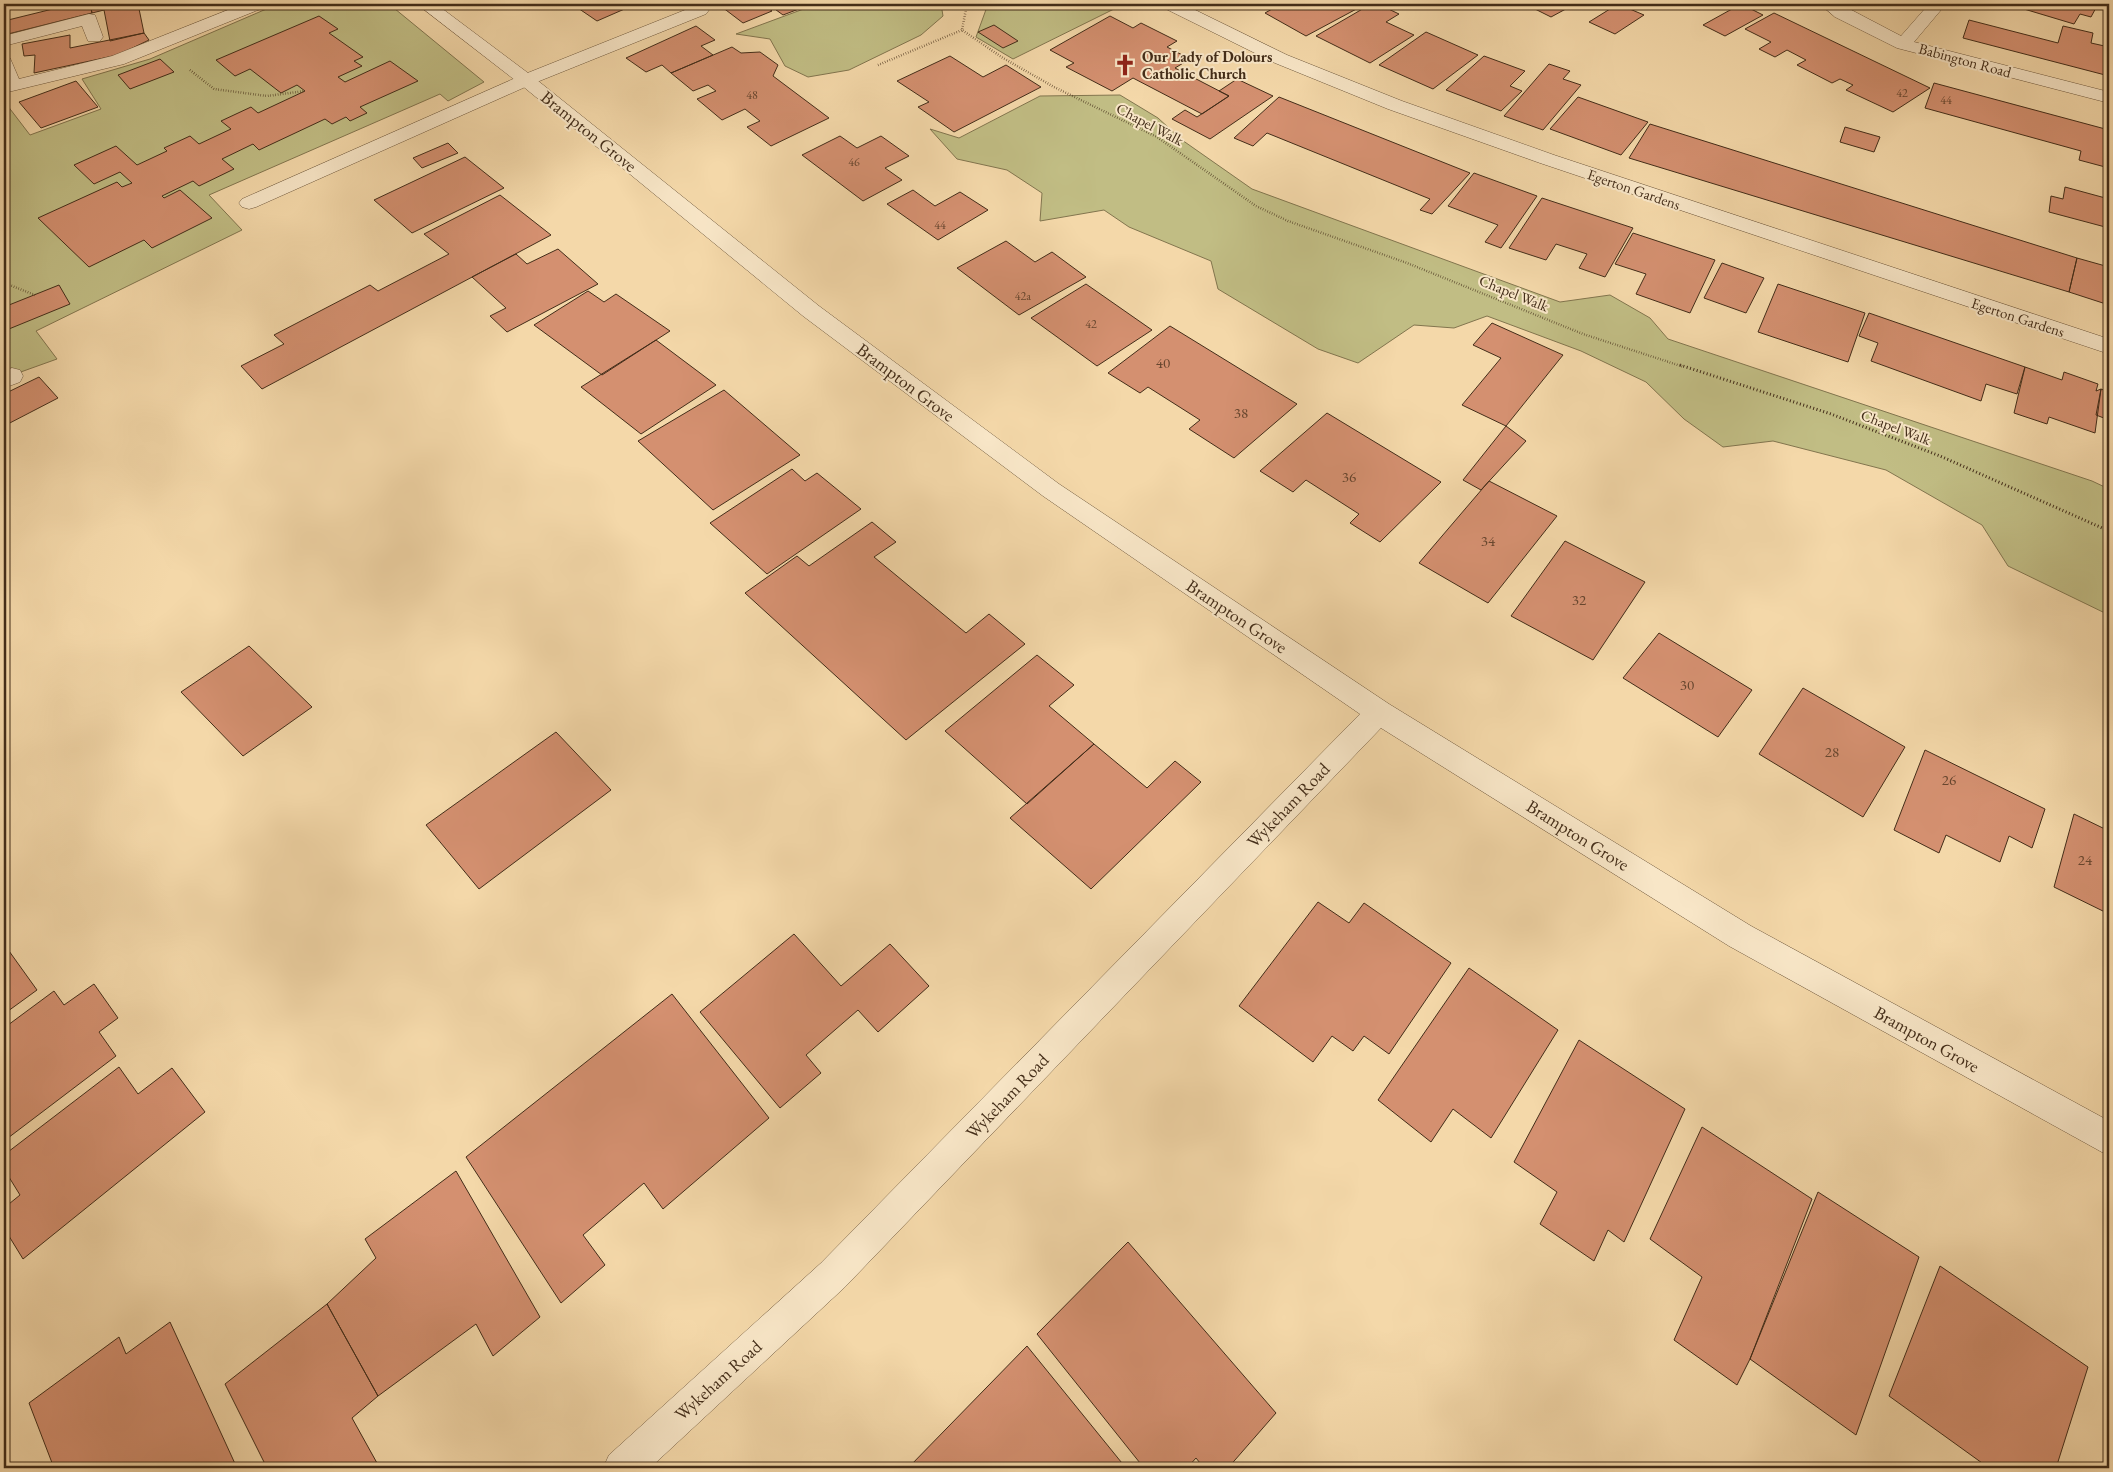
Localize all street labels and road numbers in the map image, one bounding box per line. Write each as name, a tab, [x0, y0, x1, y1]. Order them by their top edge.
street label: Babington Road	[1917, 39, 2014, 82]
street label: Brampton Grove	[536, 85, 642, 177]
street label: Chapel Walk	[1113, 98, 1188, 150]
street label: Egerton Gardens	[1585, 164, 1683, 214]
street label: Chapel Walk	[1476, 270, 1553, 316]
street label: Egerton Gardens	[1969, 293, 2067, 341]
street label: Brampton Grove	[852, 338, 960, 426]
street label: Chapel Walk	[1858, 405, 1935, 449]
street label: Brampton Grove	[1182, 574, 1292, 658]
street label: Wykeham Road	[1242, 757, 1335, 852]
street label: Brampton Grove	[1522, 794, 1634, 876]
street label: Brampton Grove	[1870, 1001, 1984, 1077]
street label: Wykeham Road	[961, 1048, 1054, 1143]
street label: Wykeham Road	[670, 1334, 767, 1425]

